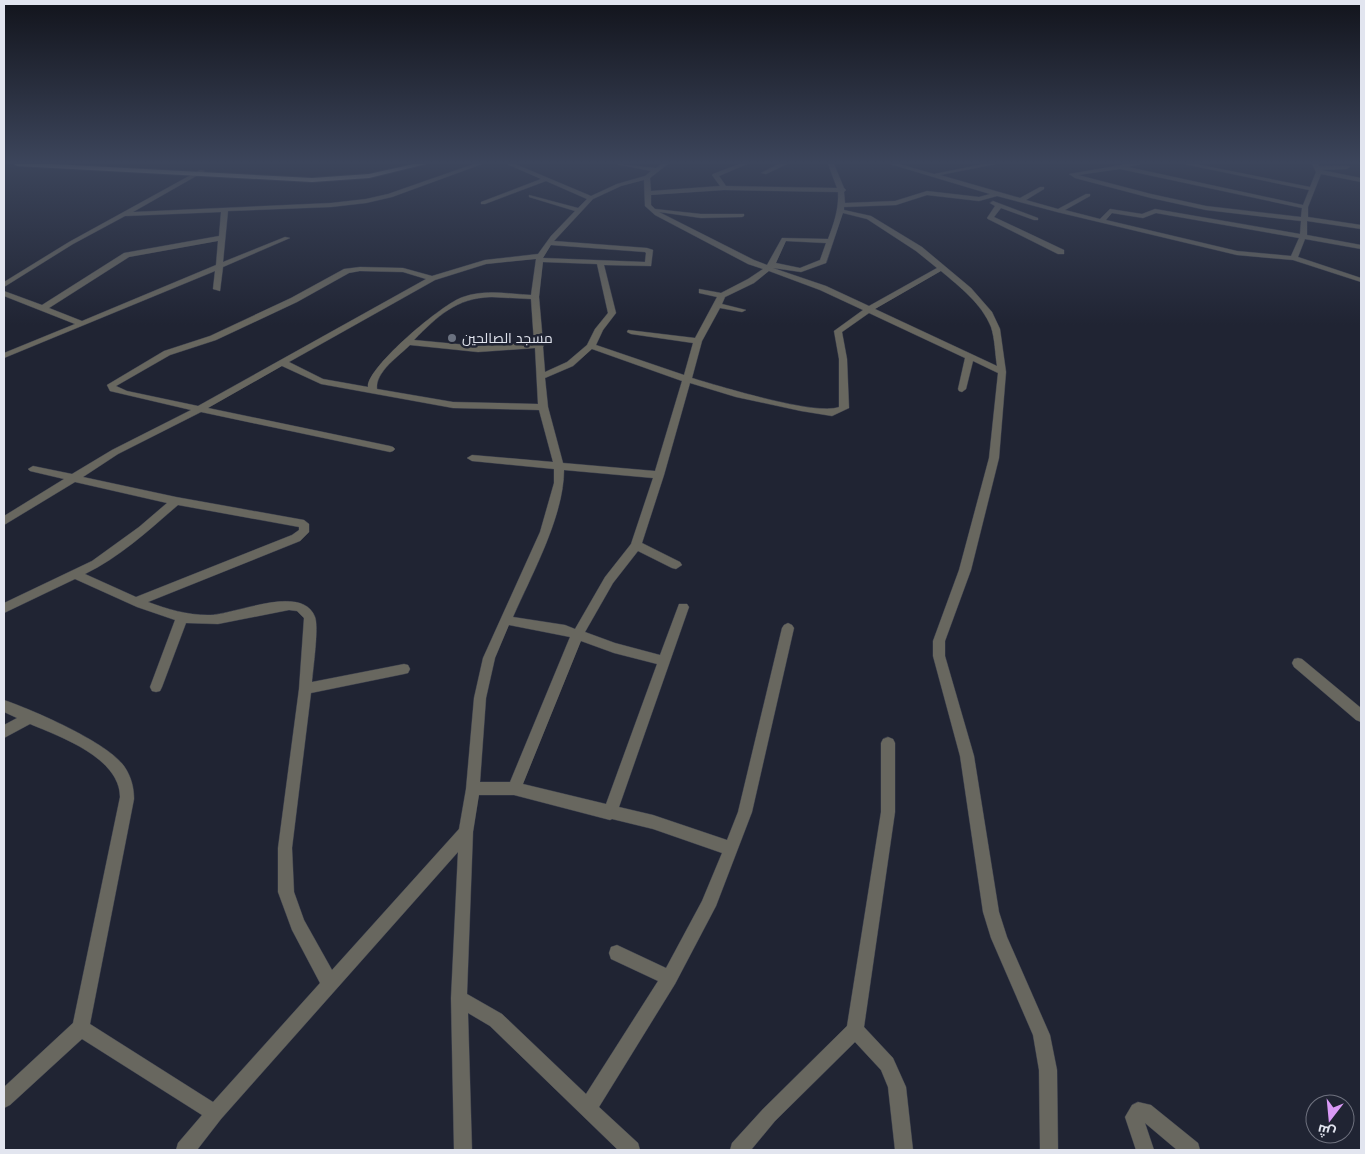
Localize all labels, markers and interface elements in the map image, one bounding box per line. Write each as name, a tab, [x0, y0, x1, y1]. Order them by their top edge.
place label: مسجد الصالحين	[462, 329, 553, 347]
marker: مسجد الصالحين	[446, 332, 458, 344]
north arrow	[1305, 1094, 1355, 1144]
text: ش	[1315, 1120, 1338, 1143]

